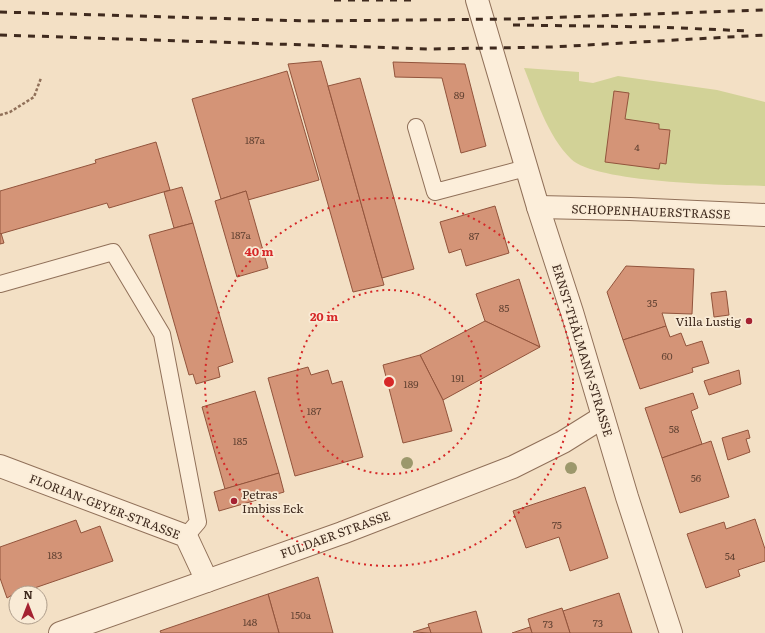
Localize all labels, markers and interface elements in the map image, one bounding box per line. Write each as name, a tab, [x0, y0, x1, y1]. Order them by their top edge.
house number: 89	[454, 87, 464, 102]
house number: 187a	[245, 132, 266, 147]
house number: 4	[634, 139, 640, 154]
street label: SCHOPENHAUERSTRASSE	[571, 199, 731, 223]
house number: 187a	[231, 227, 252, 242]
house number: 87	[469, 228, 479, 243]
text: 40 m	[245, 242, 274, 260]
street label: ERNST-THÄLMANN-STRASSE	[548, 261, 618, 439]
house number: 35	[647, 295, 657, 310]
house number: 85	[499, 300, 509, 315]
text: 20 m	[310, 307, 338, 325]
place label: Villa Lustig	[676, 312, 741, 330]
marker: Villa Lustig	[744, 316, 754, 326]
house number: 60	[661, 348, 673, 363]
house number: 191	[451, 370, 465, 385]
centre of rings	[382, 375, 396, 389]
house number: 189	[404, 376, 418, 391]
house number: 187	[307, 403, 321, 418]
house number: 58	[669, 421, 680, 436]
house number: 185	[233, 433, 247, 448]
street label: FLORIAN-GEYER-STRASSE	[27, 469, 184, 543]
house number: 56	[691, 470, 702, 485]
place label: Petras Imbiss Eck	[242, 485, 304, 517]
marker: Petras Imbiss Eck	[229, 496, 239, 506]
street label: FULDAER STRASSE	[277, 506, 393, 562]
house number: 75	[552, 517, 562, 532]
house number: 183	[48, 547, 63, 562]
house number: 54	[725, 548, 736, 563]
north arrow	[8, 585, 48, 625]
text: N	[23, 586, 33, 602]
house number: 150a	[291, 607, 312, 622]
house number: 148	[243, 614, 258, 629]
house number: 73	[593, 615, 603, 630]
house number: 73	[543, 616, 553, 631]

